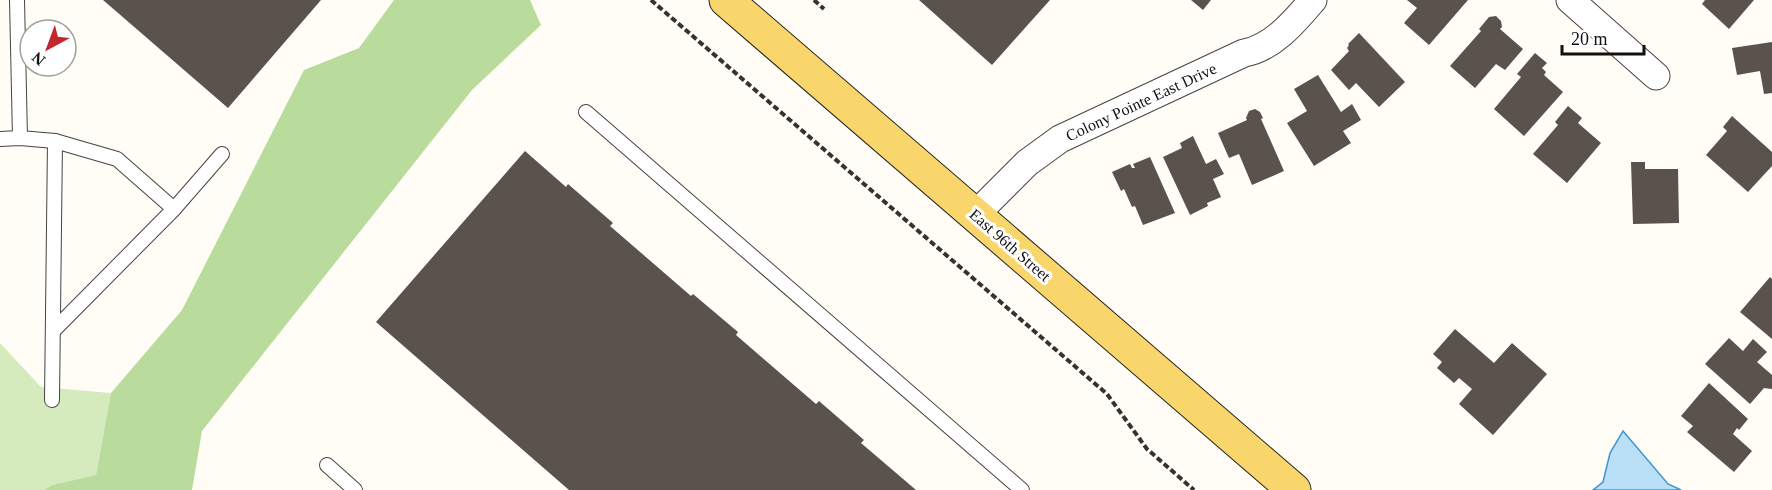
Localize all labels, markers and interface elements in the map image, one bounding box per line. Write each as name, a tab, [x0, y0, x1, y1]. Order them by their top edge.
north arrow	[18, 18, 78, 78]
scale bar	[1562, 18, 1644, 56]
text: 20 m	[1571, 29, 1608, 49]
text: N	[28, 48, 48, 69]
street label: Colony Pointe East Drive	[1063, 60, 1219, 145]
street label: East 96th Street	[966, 205, 1054, 285]

